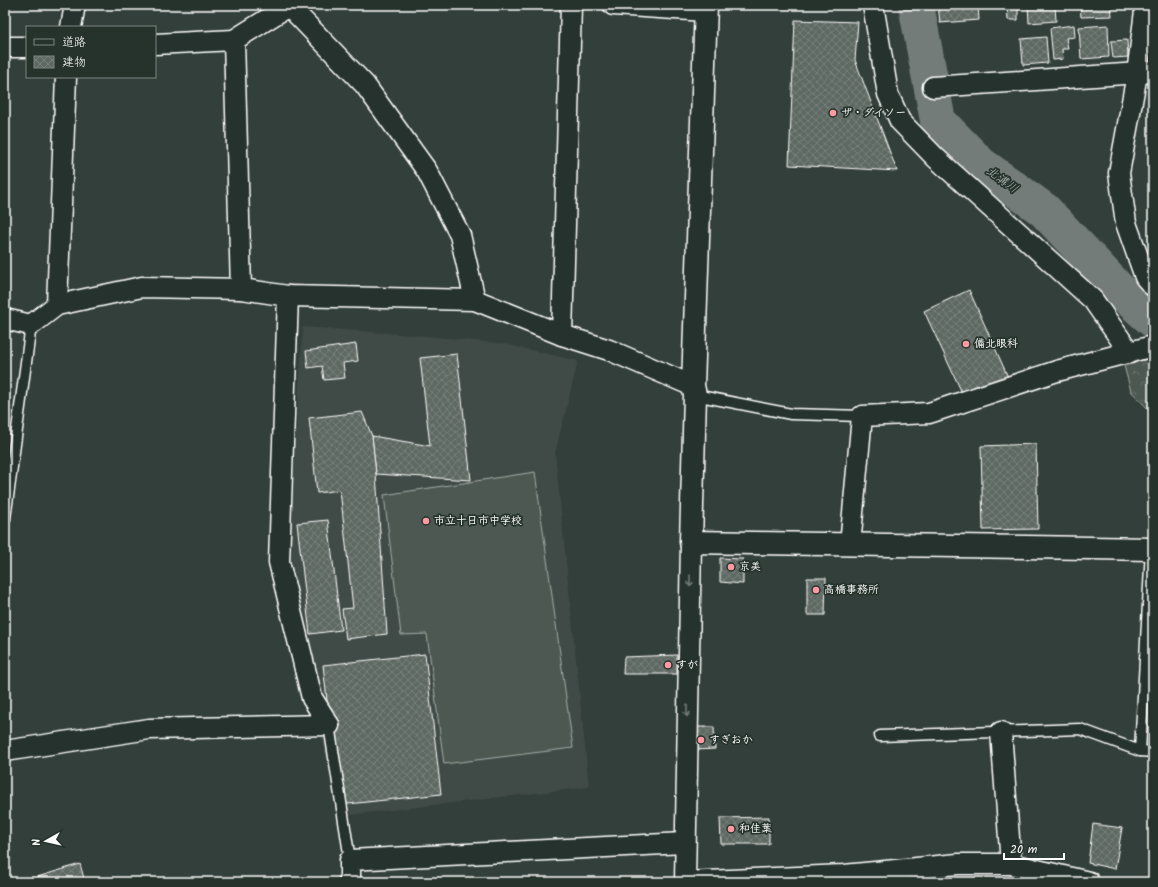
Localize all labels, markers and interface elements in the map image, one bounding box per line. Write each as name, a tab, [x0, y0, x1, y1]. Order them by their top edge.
legend	[26, 26, 156, 78]
text: 道路	[62, 33, 86, 52]
text: 建物	[62, 53, 86, 72]
place label: ザ・ダイソー	[841, 104, 906, 122]
marker: ザ・ダイソー	[828, 108, 838, 118]
water label: 北溝川	[982, 162, 1022, 198]
place label: 備北眼科	[974, 335, 1018, 353]
marker: 備北眼科	[961, 339, 971, 349]
place label: 市立十日市中学校	[434, 512, 522, 530]
marker: 市立十日市中学校	[421, 516, 431, 526]
place label: 京美	[739, 558, 761, 576]
marker: 京美	[726, 562, 736, 572]
one-way arrow	[686, 574, 694, 587]
place label: 高橋事務所	[824, 581, 879, 599]
marker: 高橋事務所	[811, 585, 821, 595]
place label: すが	[676, 656, 698, 674]
marker: すが	[663, 660, 673, 670]
one-way arrow	[683, 704, 691, 717]
place label: すぎおか	[709, 731, 753, 749]
marker: すぎおか	[696, 735, 706, 745]
place label: 和佳葉	[739, 820, 772, 838]
north arrow	[26, 821, 66, 861]
marker: 和佳葉	[726, 824, 736, 834]
scale bar	[1004, 835, 1064, 861]
text: N	[28, 838, 46, 847]
text: 20 m	[1010, 840, 1038, 859]

